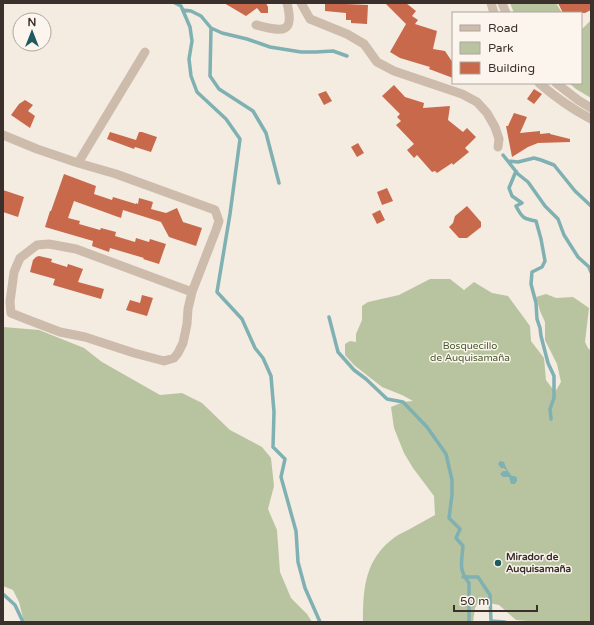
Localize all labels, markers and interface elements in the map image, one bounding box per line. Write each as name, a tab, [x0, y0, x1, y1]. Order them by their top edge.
north arrow	[12, 12, 52, 52]
legend	[452, 12, 582, 84]
text: N	[28, 16, 36, 29]
text: Road	[488, 21, 518, 35]
text: Park	[488, 41, 514, 55]
text: Building	[488, 61, 535, 75]
park label: Bosquecillo de Auquisamaña	[430, 340, 510, 364]
place label: Mirador de Auquisamaña	[506, 551, 572, 575]
marker: Mirador de Auquisamaña	[493, 558, 503, 568]
scale bar	[454, 587, 537, 613]
text: 50 m	[460, 594, 489, 608]

